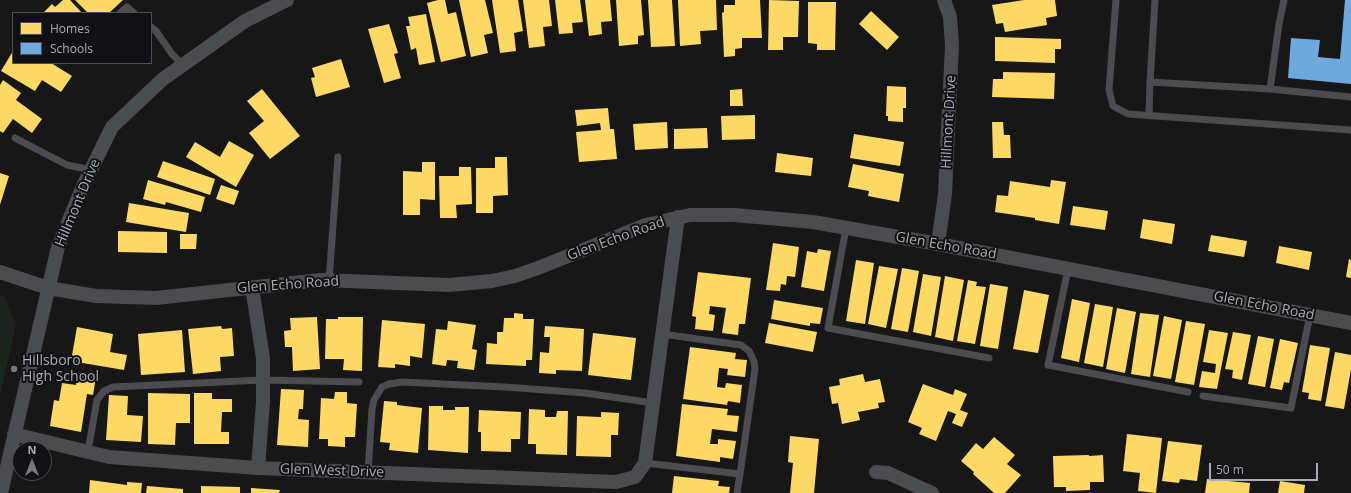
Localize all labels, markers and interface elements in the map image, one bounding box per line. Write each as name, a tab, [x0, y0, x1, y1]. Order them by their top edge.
legend	[12, 12, 152, 64]
text: Homes	[50, 20, 90, 37]
text: Schools	[50, 40, 93, 57]
street label: Hillmont Drive	[938, 75, 960, 169]
street label: Hillmont Drive	[52, 157, 104, 249]
street label: Glen Echo Road	[565, 214, 667, 264]
street label: Glen Echo Road	[894, 229, 998, 263]
street label: Glen Echo Road	[236, 273, 340, 297]
street label: Glen Echo Road	[1212, 288, 1316, 324]
place label: Hillsboro High School	[22, 353, 99, 386]
marker: Hillsboro High School	[9, 364, 19, 374]
north arrow	[12, 441, 52, 481]
text: N	[28, 442, 36, 457]
scale bar	[1211, 455, 1320, 481]
street label: Glen West Drive	[280, 461, 384, 481]
text: 50 m	[1216, 461, 1244, 478]

